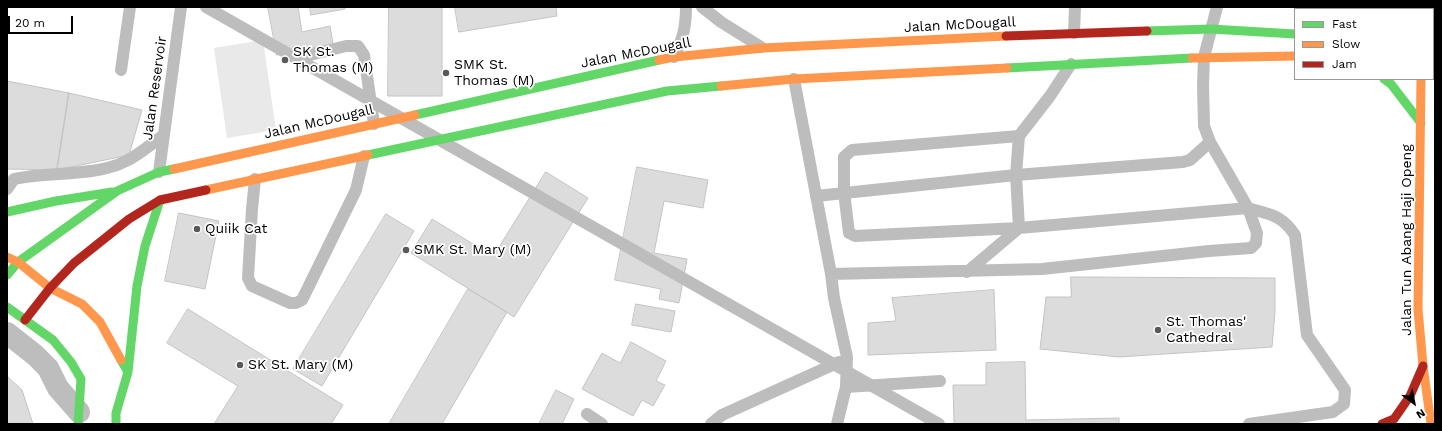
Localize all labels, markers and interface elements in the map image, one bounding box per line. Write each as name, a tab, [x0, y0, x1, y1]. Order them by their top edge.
scale bar	[10, 8, 75, 34]
legend	[1294, 8, 1434, 80]
street label: Jalan McDougall	[904, 14, 1016, 36]
text: 20 m	[15, 16, 45, 30]
text: Fast	[1332, 17, 1357, 31]
street label: Jalan McDougall	[579, 34, 693, 72]
street label: Jalan Reservoir	[139, 35, 171, 141]
text: Slow	[1332, 37, 1360, 51]
place label: SK St. Thomas (M)	[293, 44, 373, 76]
marker: SK St. Thomas (M)	[280, 55, 290, 65]
place label: SMK St. Thomas (M)	[454, 57, 534, 90]
text: Jam	[1332, 57, 1357, 71]
marker: SMK St. Thomas (M)	[441, 68, 451, 78]
street label: Jalan McDougall	[263, 101, 375, 143]
street label: Jalan Tun Abang Haji Openg	[1399, 144, 1415, 336]
place label: Quiik Cat	[205, 221, 267, 237]
marker: Quiik Cat	[192, 224, 202, 234]
place label: SMK St. Mary (M)	[414, 242, 531, 258]
marker: SMK St. Mary (M)	[401, 245, 411, 255]
place label: St. Thomas' Cathedral	[1166, 314, 1246, 346]
marker: St. Thomas' Cathedral	[1153, 325, 1163, 335]
place label: SK St. Mary (M)	[248, 357, 353, 373]
marker: SK St. Mary (M)	[235, 360, 245, 370]
north arrow	[1394, 383, 1434, 423]
text: N	[1414, 406, 1428, 421]

